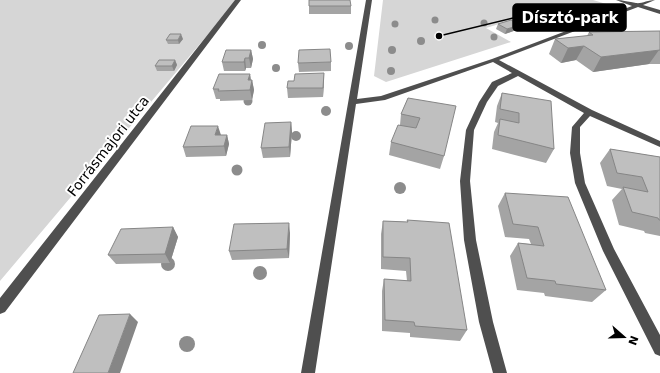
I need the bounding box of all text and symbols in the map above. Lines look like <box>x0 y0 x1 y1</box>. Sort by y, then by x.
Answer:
callout: Dísztó-park <box>513 4 626 31</box>
text: Dísztó-park <box>521 9 620 27</box>
street label: Forrásmajori utca <box>64 93 152 199</box>
north arrow <box>604 317 644 357</box>
text: N <box>625 334 641 347</box>

